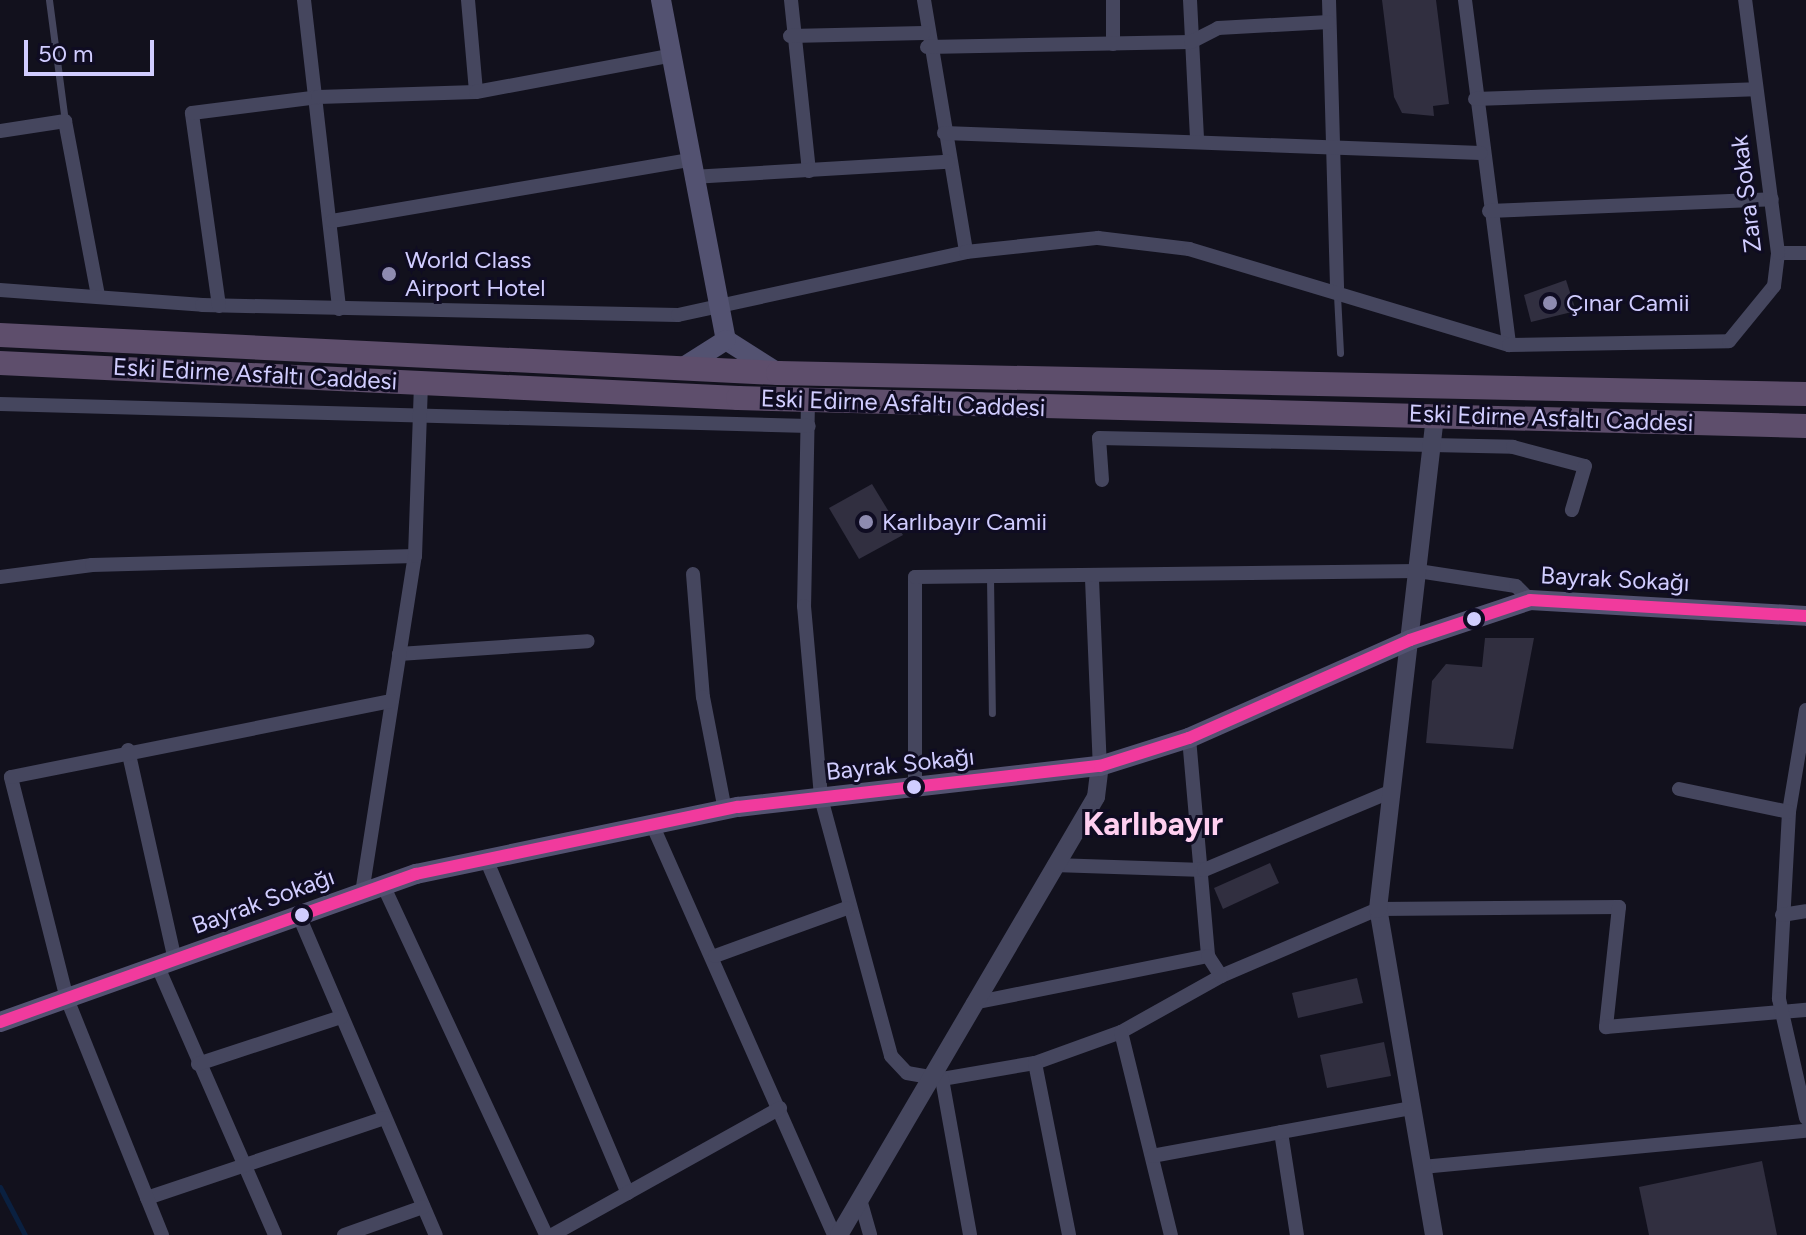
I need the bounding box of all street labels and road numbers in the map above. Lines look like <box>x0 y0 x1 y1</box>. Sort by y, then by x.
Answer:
street label: Zara Sokak <box>1725 134 1767 254</box>
street label: Eski Edirne Asfaltı Caddesi <box>112 352 398 396</box>
street label: Eski Edirne Asfaltı Caddesi <box>760 384 1046 422</box>
street label: Eski Edirne Asfaltı Caddesi <box>1408 399 1694 437</box>
street label: Bayrak Sokağı <box>1540 561 1690 597</box>
street label: Bayrak Sokağı <box>824 742 976 786</box>
street label: Bayrak Sokağı <box>188 862 338 940</box>

